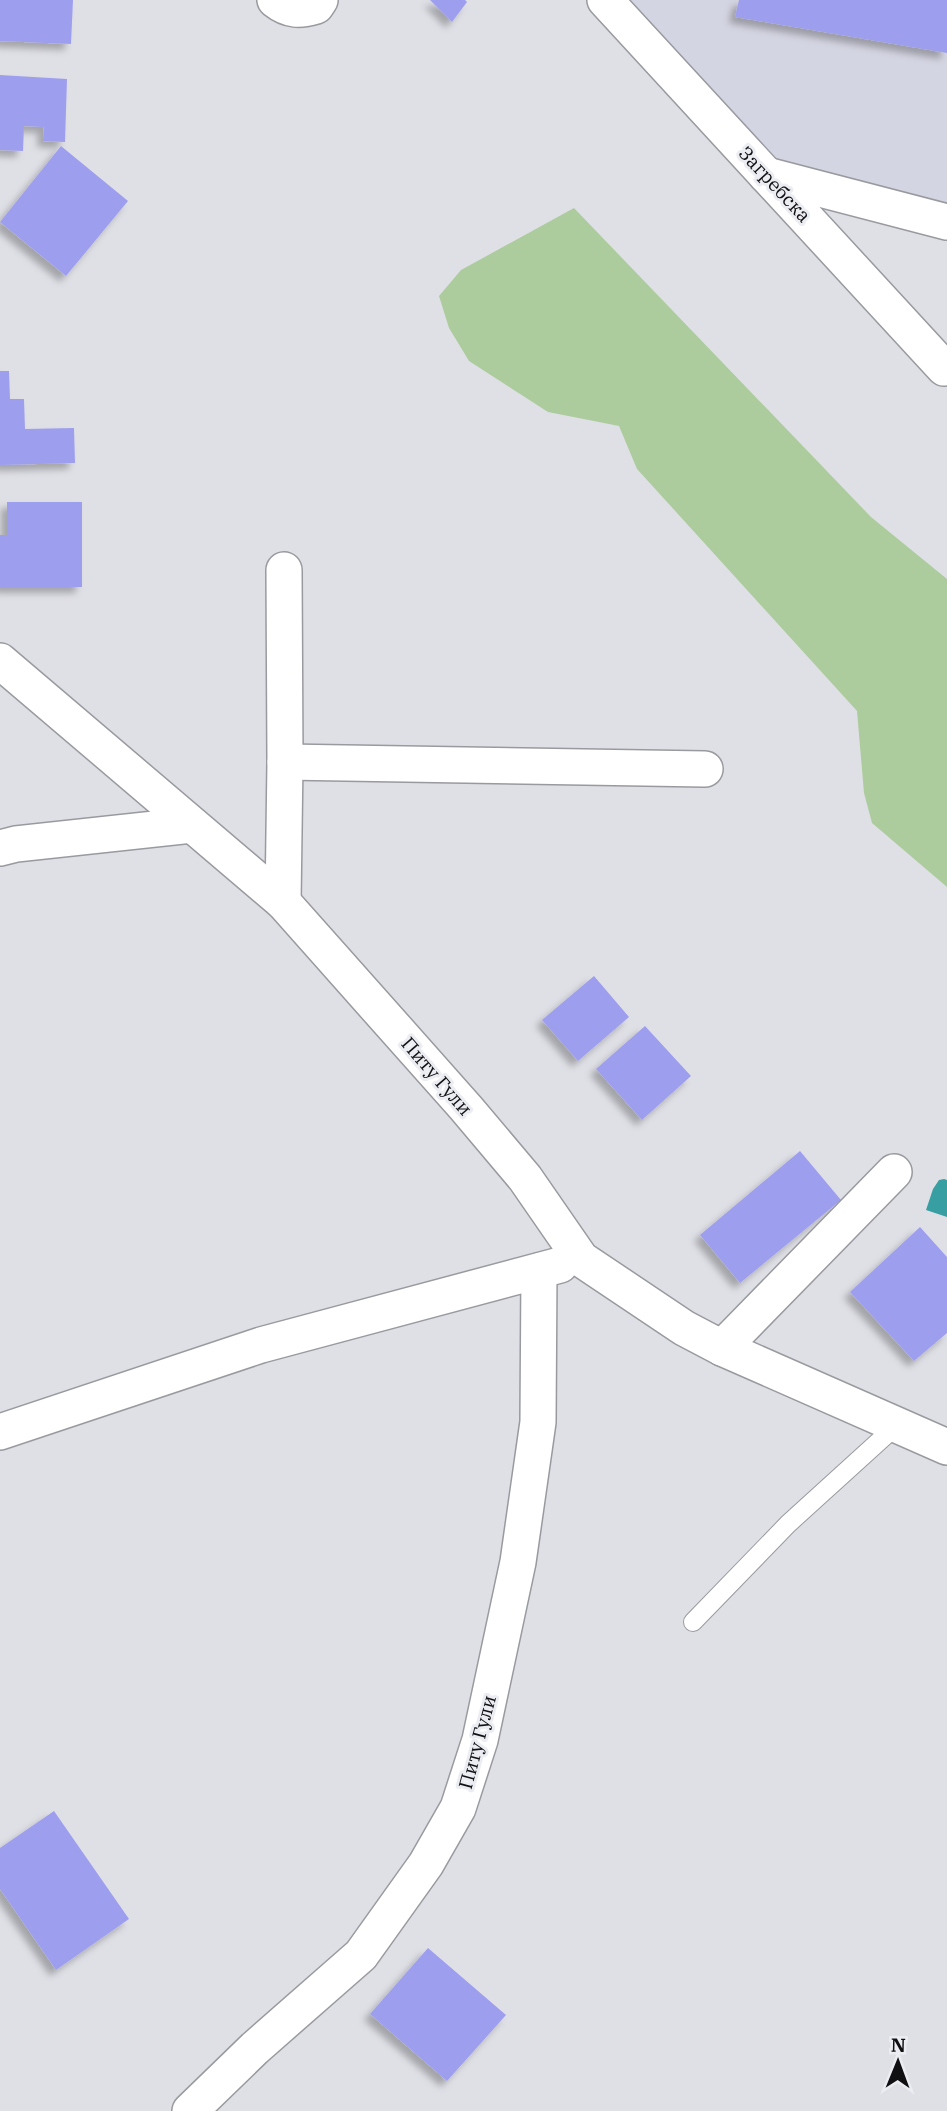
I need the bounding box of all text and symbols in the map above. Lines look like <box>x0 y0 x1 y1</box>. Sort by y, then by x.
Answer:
street label: Загребска <box>734 141 816 227</box>
street label: Питу Гули <box>396 1032 478 1120</box>
street label: Питу Гули <box>453 1693 501 1791</box>
north arrow <box>863 2027 933 2097</box>
text: N <box>891 2033 906 2057</box>

